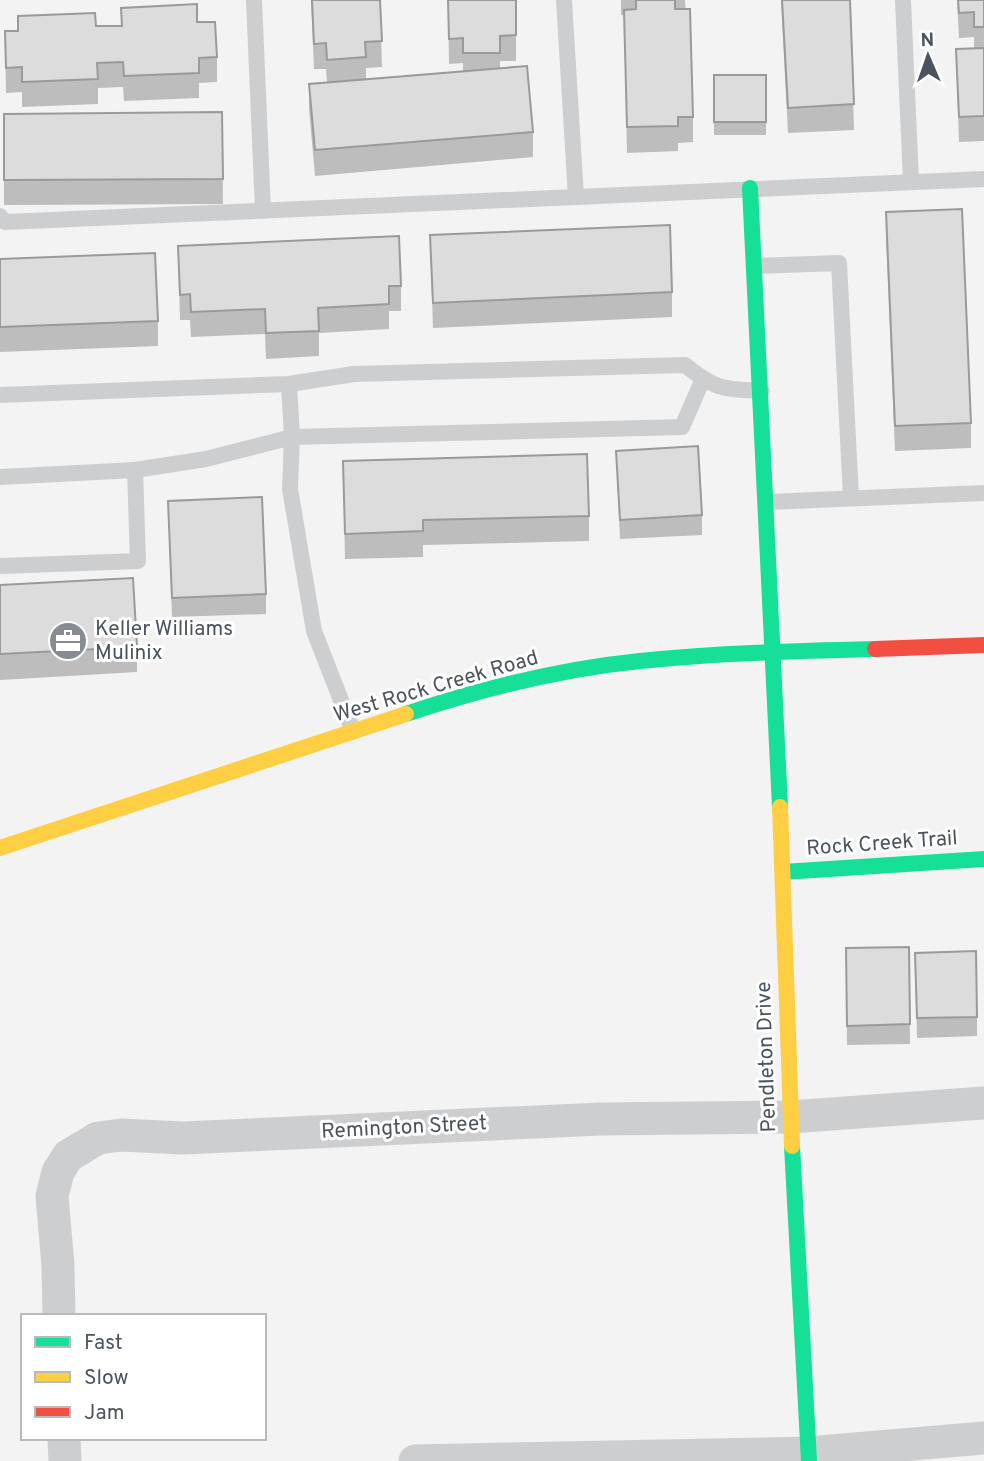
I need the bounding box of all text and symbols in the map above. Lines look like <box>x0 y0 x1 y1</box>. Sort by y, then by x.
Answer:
north arrow <box>893 21 963 91</box>
text: N <box>920 29 935 53</box>
place label: Keller Williams Mulinix <box>95 616 233 667</box>
office icon: Keller Williams Mulinix <box>47 620 89 662</box>
street label: West Rock Creek Road <box>330 645 542 729</box>
street label: Rock Creek Trail <box>805 825 959 863</box>
street label: Pendleton Drive <box>751 981 783 1133</box>
street label: Remington Street <box>320 1110 488 1146</box>
legend <box>21 1314 266 1440</box>
text: Fast <box>84 1330 123 1357</box>
text: Slow <box>84 1365 129 1392</box>
text: Jam <box>84 1400 125 1427</box>

